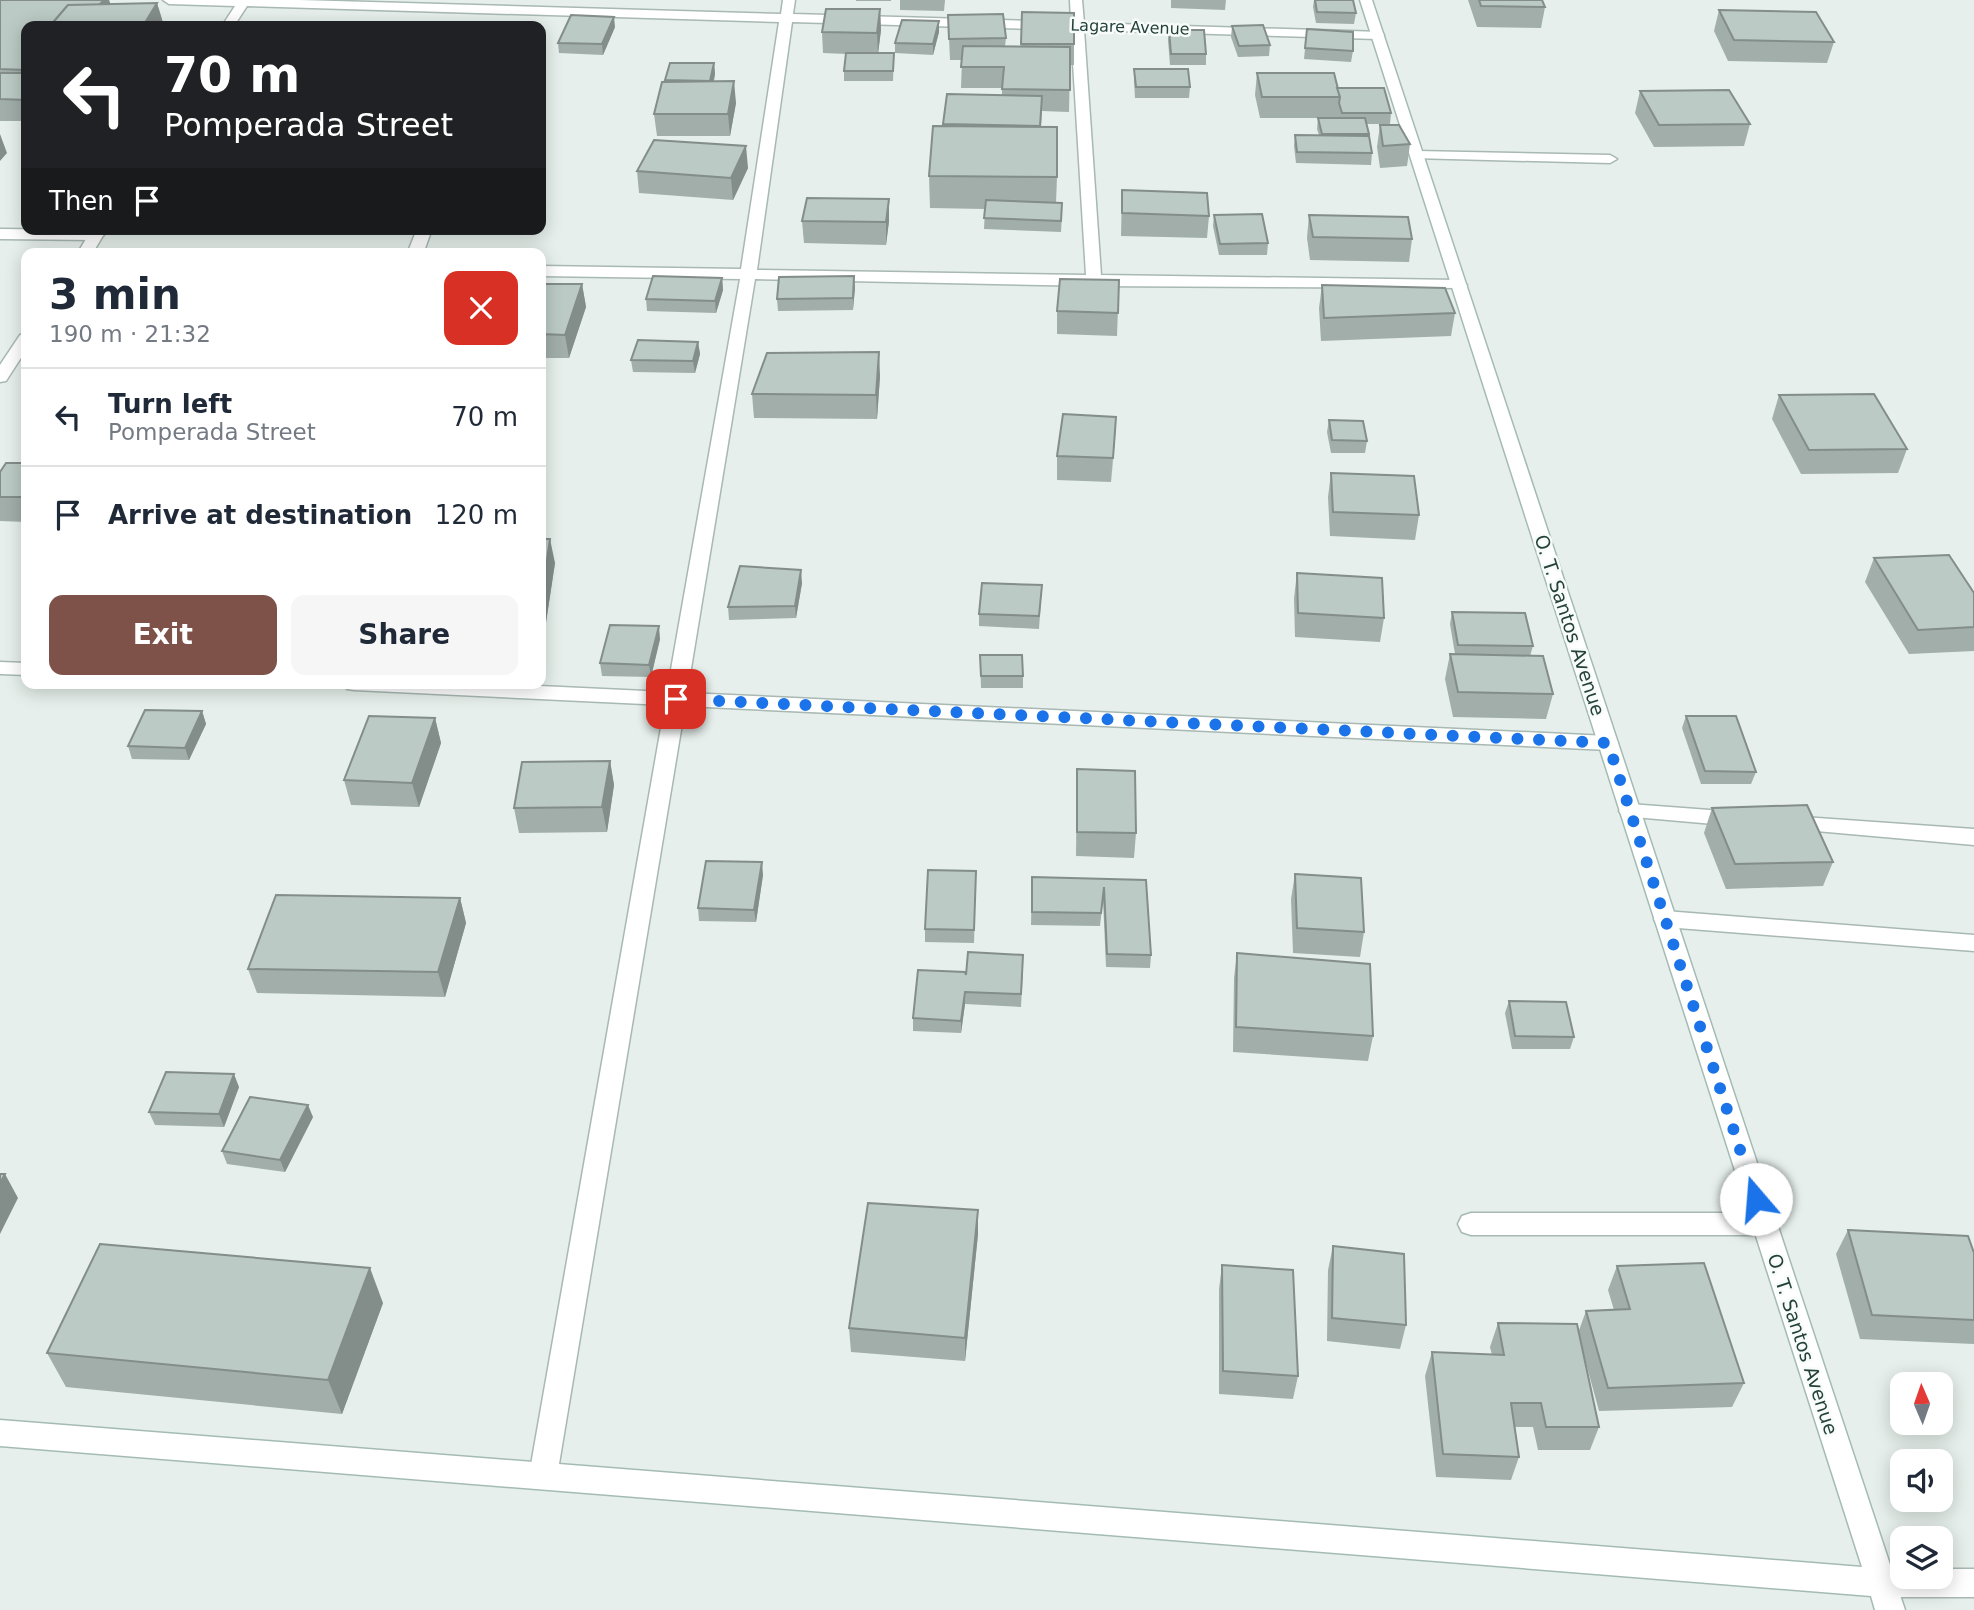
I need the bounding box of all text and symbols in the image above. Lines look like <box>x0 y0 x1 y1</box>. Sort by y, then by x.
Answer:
street label: Lagare Avenue <box>1070 15 1190 39</box>
text: 70 m <box>164 47 300 104</box>
icon: left <box>49 49 140 140</box>
text: Pomperada Street <box>164 106 453 144</box>
icon: arrive <box>128 182 166 220</box>
text: Then <box>49 186 114 216</box>
text: 3 min <box>49 270 181 319</box>
button: close <box>444 271 518 345</box>
text: 190 m · 21:32 <box>49 321 211 347</box>
text: Turn left <box>108 389 232 419</box>
icon: left <box>49 398 87 436</box>
text: 70 m <box>451 402 518 432</box>
text: Pomperada Street <box>108 419 316 445</box>
icon: arrive <box>49 496 87 534</box>
text: Arrive at destination <box>108 500 412 530</box>
text: 120 m <box>435 500 518 530</box>
street label: O. T. Santos Avenue <box>1530 532 1610 718</box>
button: Exit <box>49 595 277 675</box>
button: Share <box>291 595 518 675</box>
pin <box>646 669 706 729</box>
icon: arrive <box>657 680 695 718</box>
position arrow <box>1719 1162 1793 1236</box>
street label: O. T. Santos Avenue <box>1763 1251 1843 1437</box>
north arrow <box>1890 1372 1953 1435</box>
map controls <box>1890 1372 1953 1589</box>
button: sound <box>1890 1449 1953 1512</box>
button: layers <box>1890 1526 1953 1589</box>

